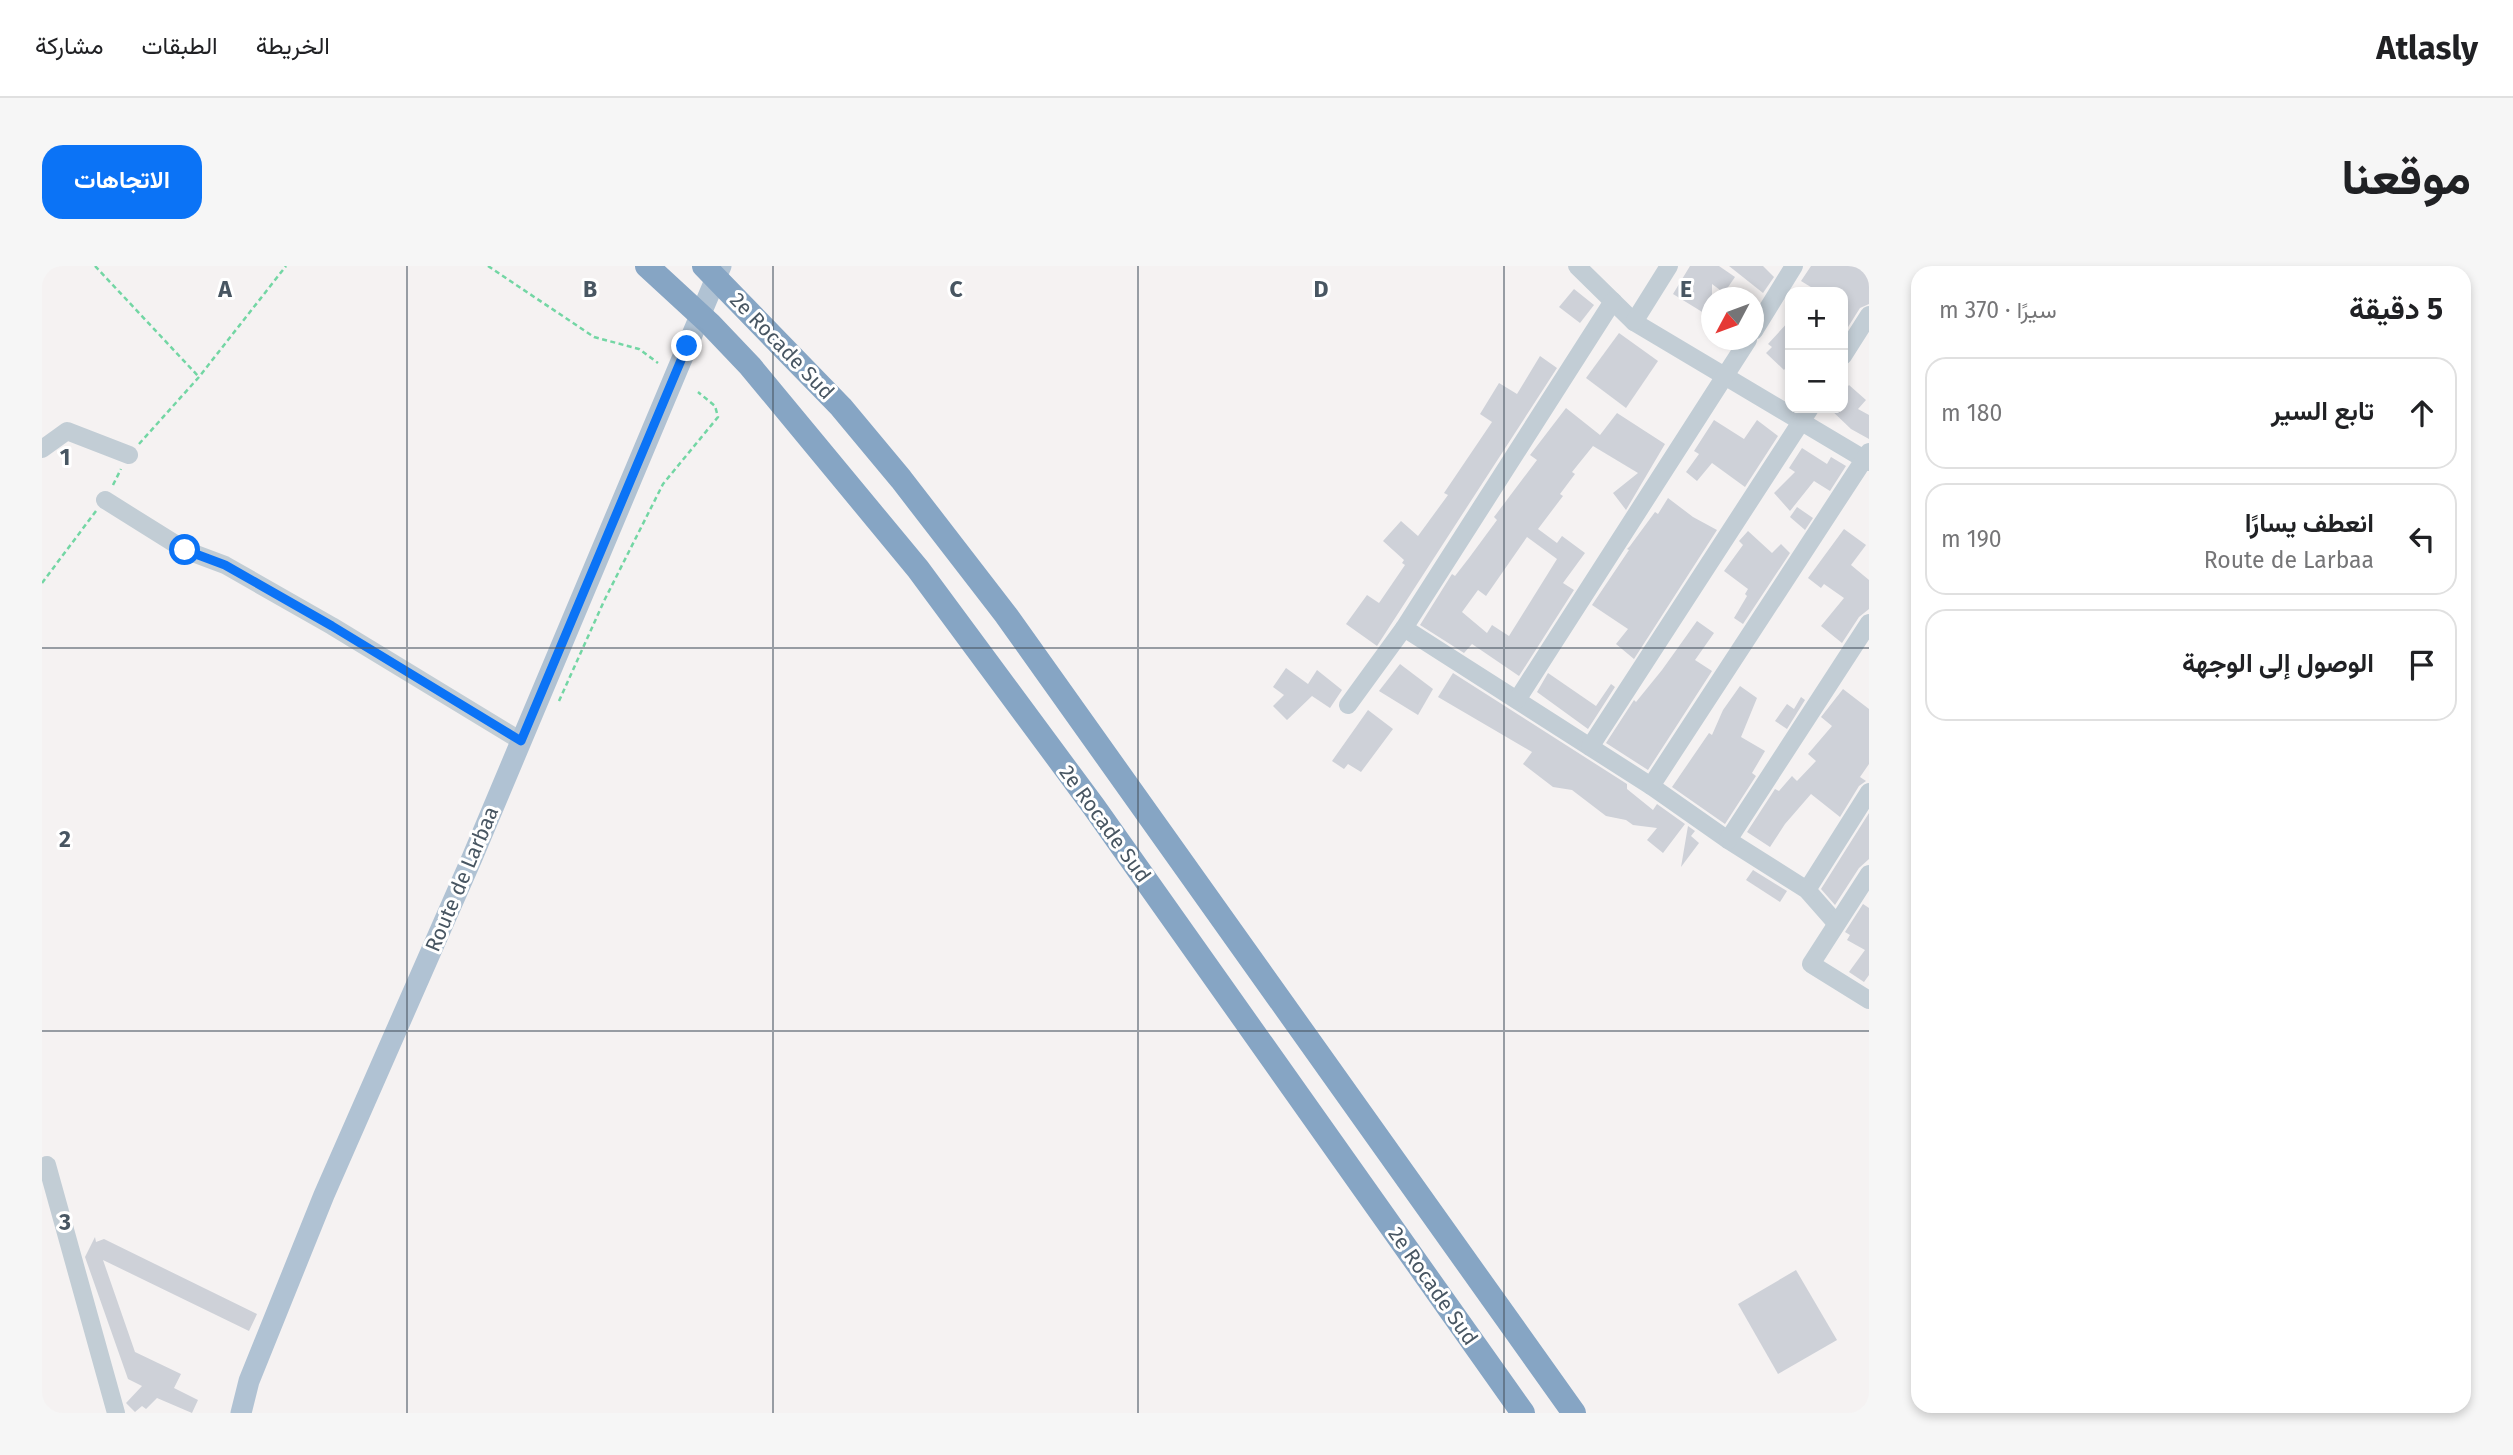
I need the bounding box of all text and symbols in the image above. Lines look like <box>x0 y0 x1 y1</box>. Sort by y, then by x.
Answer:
text: Atlasly <box>2376 28 2478 68</box>
text: مشاركة <box>35 32 103 60</box>
text: الطبقات <box>141 32 218 60</box>
text: الخريطة <box>256 32 330 60</box>
button: الاتجاهات <box>42 145 202 219</box>
text: موقعنا <box>2341 148 2471 207</box>
text: A <box>217 275 232 303</box>
text: B <box>583 275 597 303</box>
text: C <box>949 275 963 303</box>
text: D <box>1314 275 1329 303</box>
text: E <box>1680 275 1692 303</box>
street label: 2e Rocade Sud <box>724 287 840 405</box>
north arrow <box>1701 287 1764 350</box>
map controls <box>1785 287 1848 413</box>
button: + <box>1785 287 1848 350</box>
text: 5 دقيقة <box>2349 291 2443 327</box>
text: سيرًا · 370 m <box>1939 296 2057 324</box>
route end <box>671 330 702 361</box>
button: − <box>1785 350 1848 413</box>
icon: ahead <box>2403 394 2441 432</box>
text: تابع السير <box>2271 396 2374 427</box>
text: 180 m <box>1941 399 2002 427</box>
text: 1 <box>60 443 70 471</box>
text: انعطف يسارًا <box>2245 508 2374 539</box>
icon: left <box>2403 520 2441 558</box>
text: 190 m <box>1941 525 2002 553</box>
route start <box>169 534 200 565</box>
text: Route de Larbaa <box>2204 546 2374 574</box>
icon: arrive <box>2403 646 2441 684</box>
text: الوصول إلى الوجهة <box>2182 648 2374 679</box>
street label: 2e Rocade Sud <box>1054 760 1156 888</box>
street label: Route de Larbaa <box>420 802 504 956</box>
text: 2 <box>59 825 71 853</box>
text: 3 <box>58 1208 71 1236</box>
street label: 2e Rocade Sud <box>1383 1222 1483 1350</box>

